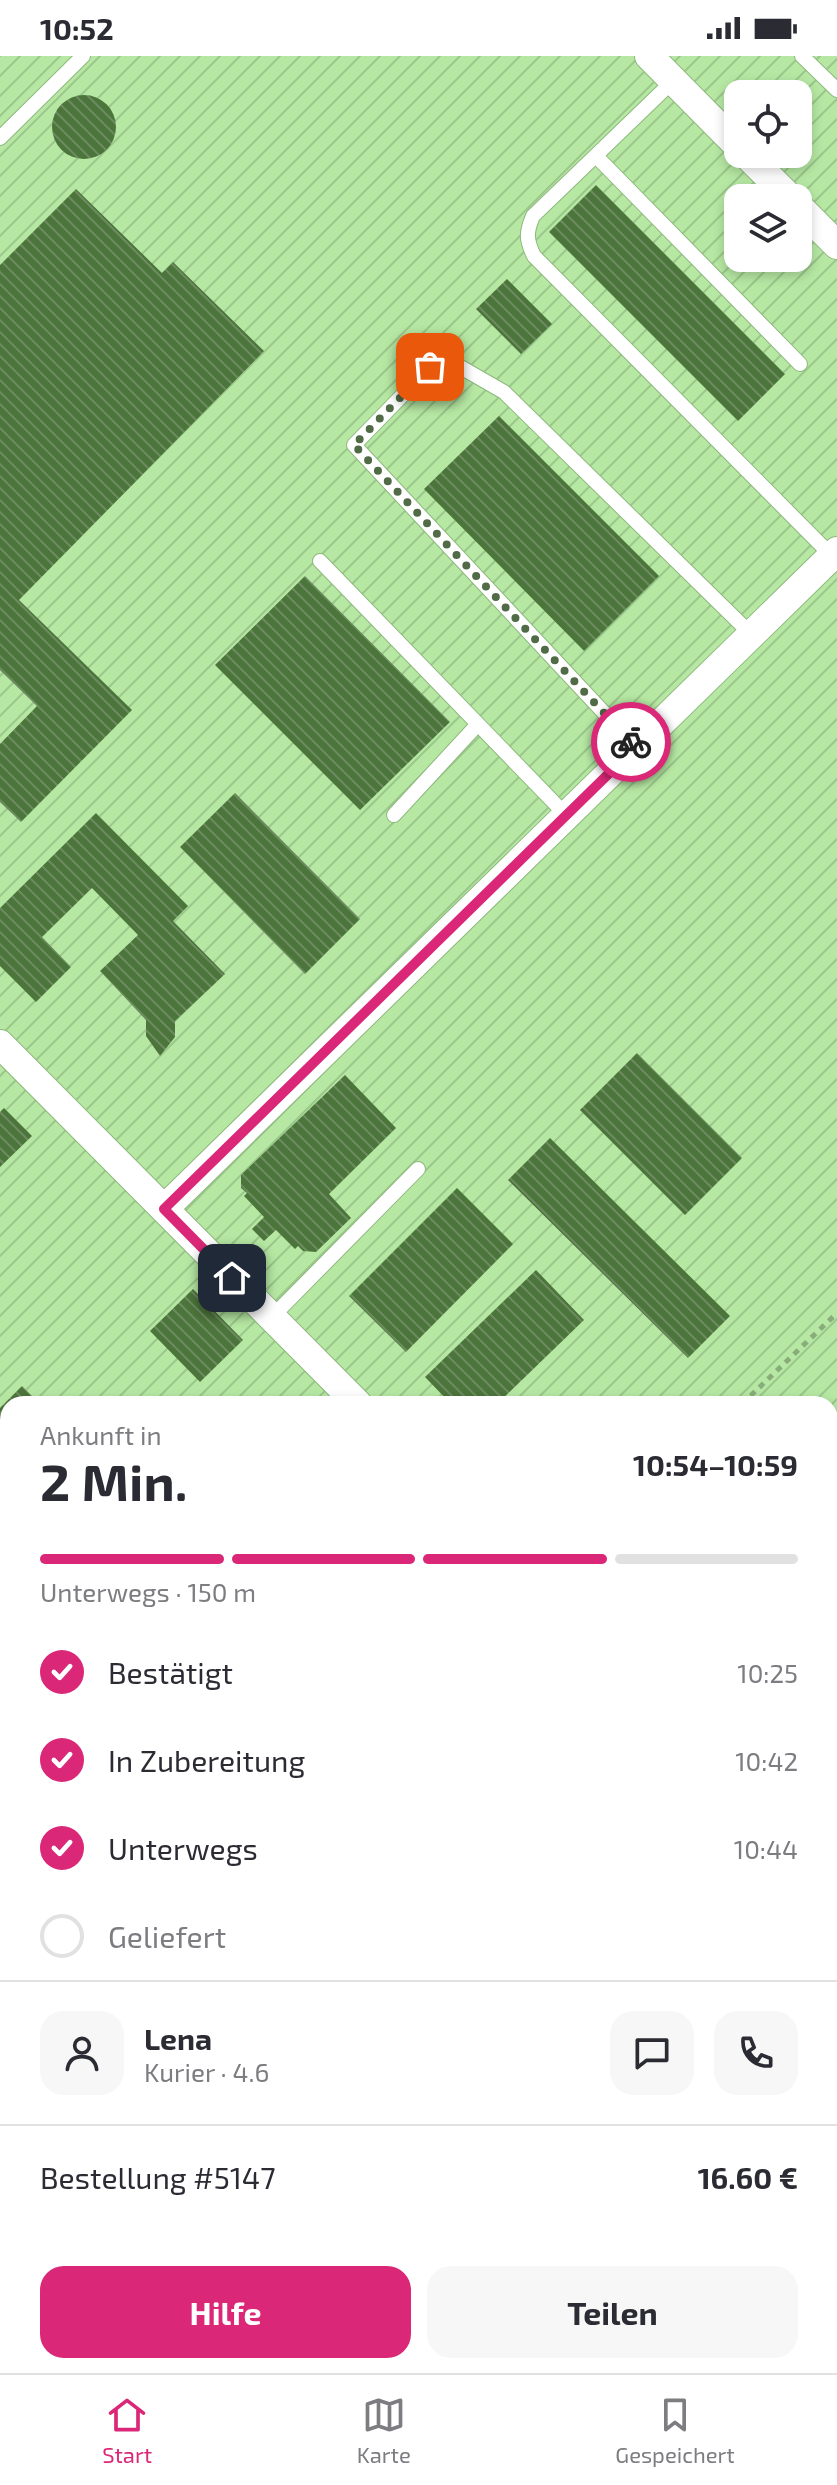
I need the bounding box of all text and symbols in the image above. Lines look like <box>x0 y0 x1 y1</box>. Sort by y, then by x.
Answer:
text: 10:52 <box>40 10 114 46</box>
map controls <box>724 80 812 272</box>
button: locate <box>724 80 812 168</box>
button: layers <box>724 184 812 272</box>
pin <box>396 333 464 401</box>
icon: bag <box>408 345 452 389</box>
courier <box>591 702 671 782</box>
icon: bike <box>609 720 653 764</box>
pin <box>198 1244 266 1312</box>
icon: home <box>210 1256 254 1300</box>
text: Ankunft in <box>40 1419 162 1450</box>
text: 10:54–10:59 <box>633 1446 798 1482</box>
text: 2 Min. <box>40 1449 187 1511</box>
text: Unterwegs · 150 m <box>40 1576 256 1607</box>
icon: check <box>40 1650 84 1694</box>
text: Bestätigt <box>108 1654 233 1690</box>
text: 10:25 <box>737 1657 798 1688</box>
icon: check <box>40 1738 84 1782</box>
text: In Zubereitung <box>108 1742 305 1778</box>
text: 10:42 <box>735 1745 798 1776</box>
icon: check <box>40 1826 84 1870</box>
text: Unterwegs <box>108 1830 258 1866</box>
text: 10:44 <box>734 1833 798 1864</box>
text: Geliefert <box>108 1918 226 1954</box>
button: person <box>40 2011 124 2095</box>
button: chat <box>610 2011 694 2095</box>
button: phone <box>714 2011 798 2095</box>
text: Lena <box>144 2020 212 2056</box>
text: Kurier · 4.6 <box>144 2056 269 2087</box>
text: Bestellung #5147 <box>40 2159 276 2195</box>
text: 16.60 € <box>698 2159 798 2195</box>
button: Hilfe <box>40 2266 411 2358</box>
button: Teilen <box>427 2266 798 2358</box>
tab: Start <box>102 2393 152 2467</box>
tab: Karte <box>357 2393 411 2467</box>
tab: Gespeichert <box>615 2393 735 2467</box>

